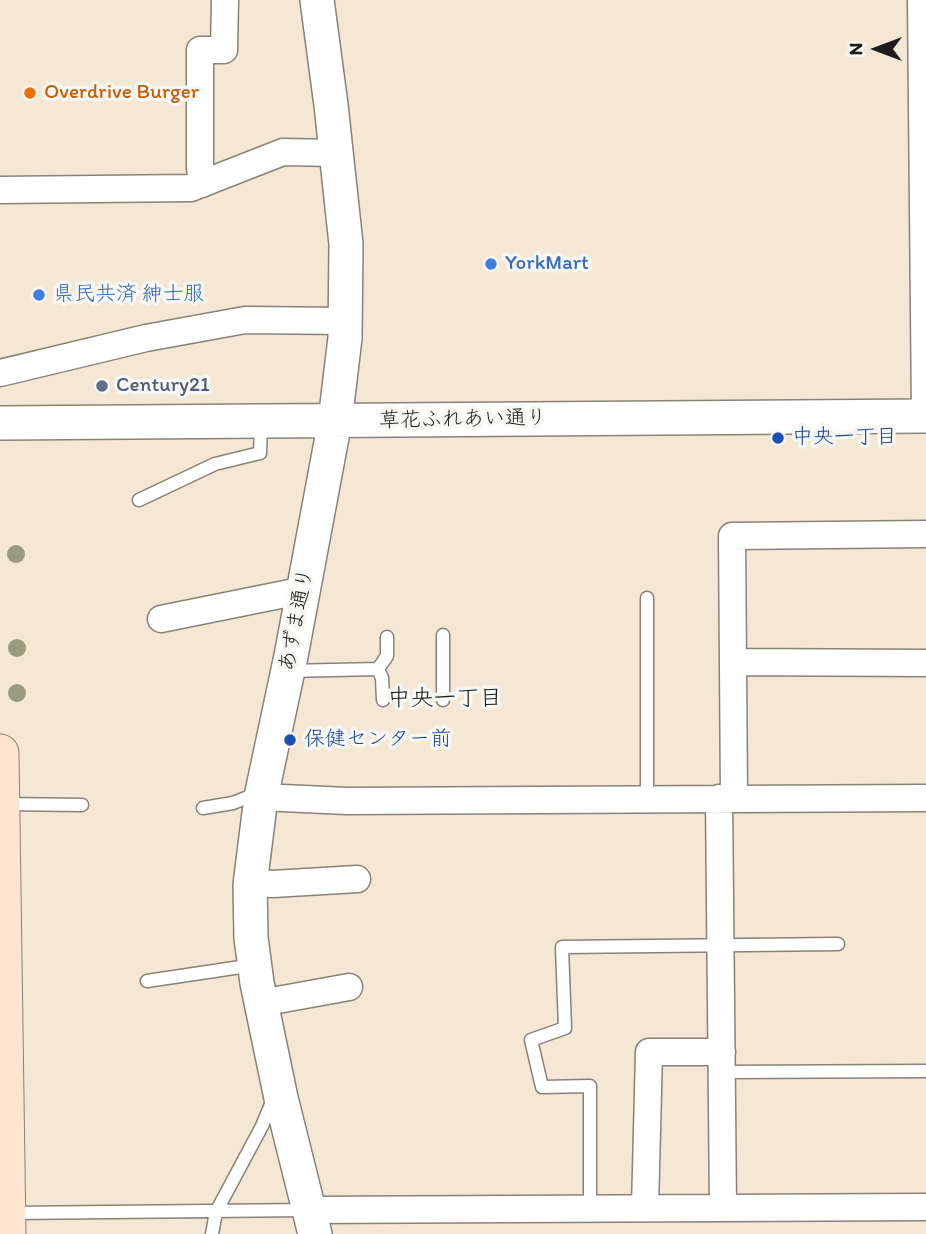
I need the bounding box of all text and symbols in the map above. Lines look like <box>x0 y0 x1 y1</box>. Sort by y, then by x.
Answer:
north arrow <box>842 14 912 84</box>
text: N <box>844 43 867 55</box>
place label: Overdrive Burger <box>44 80 199 106</box>
marker: Overdrive Burger <box>22 85 38 101</box>
place label: YorkMart <box>505 251 589 277</box>
marker: YorkMart <box>483 256 499 272</box>
place label: 県民共済 紳士服 <box>53 282 205 308</box>
marker: 県民共済 紳士服 <box>31 287 47 303</box>
place label: Century21 <box>116 373 210 399</box>
marker: Century21 <box>94 378 110 394</box>
street label: 草花ふれあい通り <box>379 406 547 434</box>
place label: 中央一丁目 <box>792 425 897 451</box>
marker: 中央一丁目 <box>770 430 786 446</box>
street label: あずま通り <box>275 566 319 674</box>
district label: 中央一丁目 <box>388 685 502 713</box>
place label: 保健センター前 <box>304 727 451 753</box>
marker: 保健センター前 <box>282 732 298 748</box>

